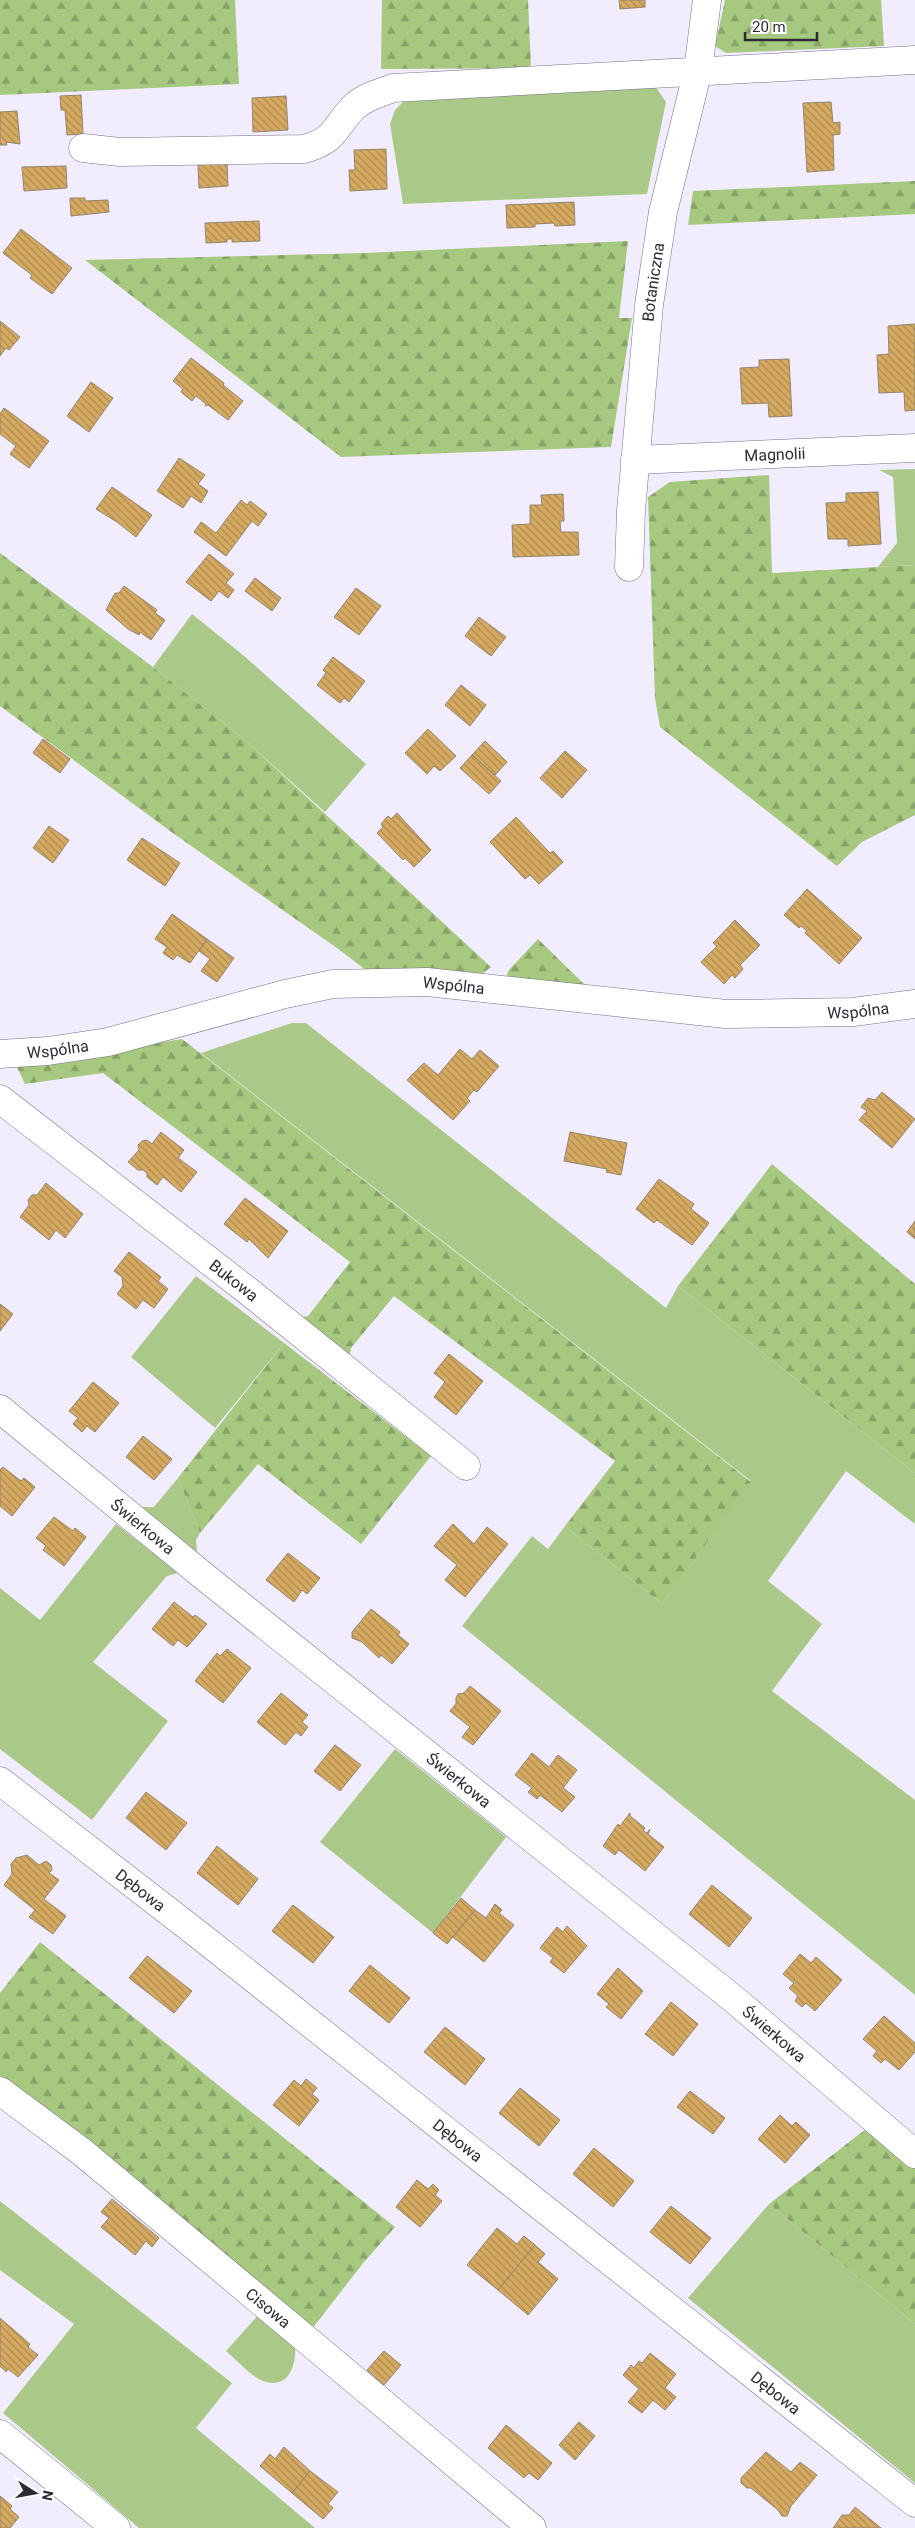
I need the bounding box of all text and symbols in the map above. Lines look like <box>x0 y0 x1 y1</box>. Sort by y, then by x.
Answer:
scale bar <box>745 10 818 42</box>
text: 20 m <box>752 18 786 36</box>
street label: Botaniczna <box>639 241 668 322</box>
street label: Magnolii <box>744 444 806 465</box>
street label: Wspólna <box>422 973 485 998</box>
street label: Wspólna <box>827 998 890 1022</box>
street label: Wspólna <box>26 1036 90 1062</box>
street label: Bukowa <box>205 1256 262 1306</box>
street label: Świerkowa <box>107 1494 179 1559</box>
street label: Świerkowa <box>422 1748 495 1812</box>
street label: Dębowa <box>112 1865 169 1916</box>
street label: Świerkowa <box>738 2001 810 2066</box>
street label: Dębowa <box>429 2115 486 2166</box>
street label: Cisowa <box>242 2284 294 2332</box>
street label: Dębowa <box>747 2368 804 2418</box>
north arrow <box>10 2468 60 2518</box>
text: N <box>39 2489 57 2502</box>

